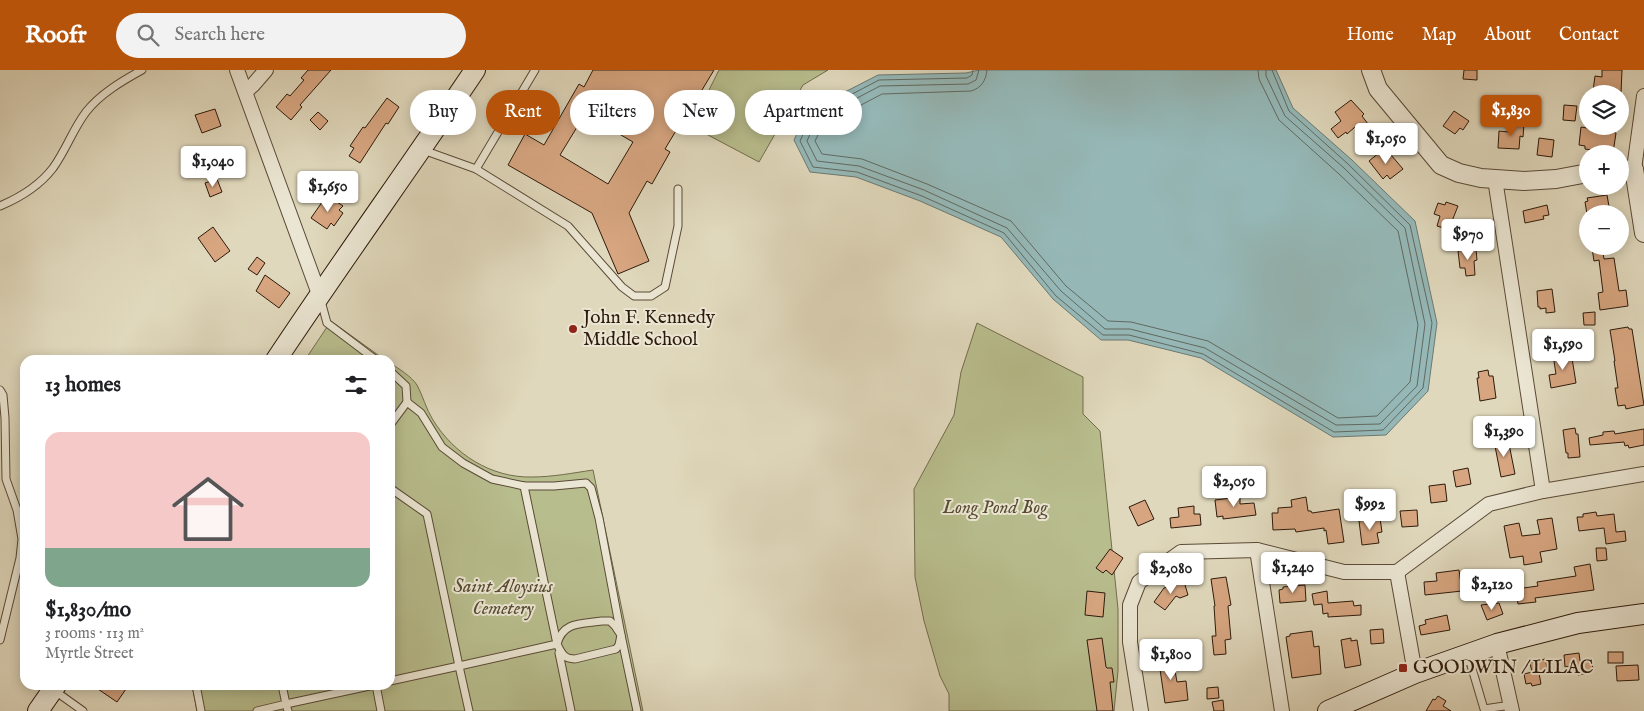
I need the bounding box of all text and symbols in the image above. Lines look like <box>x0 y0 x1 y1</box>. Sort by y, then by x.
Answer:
search box <box>116 13 466 58</box>
text: Roofr <box>25 20 86 51</box>
icon: search <box>134 21 162 49</box>
text: Search here <box>174 23 265 47</box>
text: Home <box>1347 24 1394 47</box>
text: Map <box>1422 24 1456 47</box>
text: About <box>1484 24 1531 47</box>
text: Contact <box>1559 24 1619 47</box>
map controls <box>1579 85 1629 255</box>
button: layers <box>1579 85 1629 135</box>
chip: Buy <box>410 90 476 135</box>
chip: Rent <box>486 90 560 135</box>
chip: Filters <box>570 90 654 135</box>
chip: New <box>664 90 735 135</box>
chip: Apartment <box>745 90 862 135</box>
pin: $1,830 <box>1470 94 1552 137</box>
text: $1,830 <box>1491 101 1531 121</box>
pin: $1,050 <box>1345 122 1427 165</box>
text: $1,050 <box>1366 129 1406 149</box>
button: + <box>1579 145 1629 195</box>
pin: $1,040 <box>172 146 254 188</box>
text: $1,040 <box>192 152 234 172</box>
pin: $1,650 <box>287 170 369 213</box>
text: $1,650 <box>308 177 348 197</box>
button: − <box>1579 205 1629 255</box>
pin: $970 <box>1438 218 1498 261</box>
text: $970 <box>1452 225 1484 245</box>
place label: John F. Kennedy Middle School <box>581 306 716 352</box>
marker: John F. Kennedy Middle School <box>567 323 579 335</box>
pin: $1,590 <box>1522 328 1604 371</box>
text: $1,590 <box>1543 335 1583 355</box>
icon: filters <box>342 371 370 399</box>
text: 13 homes <box>45 372 121 399</box>
pin: $1,390 <box>1463 416 1545 458</box>
text: $1,390 <box>1484 422 1524 442</box>
icon: home <box>163 464 253 554</box>
pin: $2,050 <box>1193 466 1275 508</box>
text: $2,050 <box>1213 472 1255 492</box>
pin: $992 <box>1340 488 1400 531</box>
text: $992 <box>1355 495 1385 515</box>
park label: Long Pond Bog <box>942 496 1048 520</box>
pin: $2,080 <box>1130 552 1212 595</box>
pin: $1,240 <box>1252 552 1334 594</box>
text: $1,240 <box>1272 558 1314 578</box>
text: $2,080 <box>1150 559 1192 579</box>
pin: $2,120 <box>1451 568 1533 611</box>
park label: Saint Aloysius Cemetery <box>453 575 553 621</box>
text: $2,120 <box>1471 575 1513 595</box>
text: $1,830/mo <box>45 597 131 624</box>
text: 3 rooms · 113 m² <box>45 624 144 644</box>
pin: $1,800 <box>1130 638 1212 681</box>
text: Myrtle Street <box>45 644 134 664</box>
text: $1,800 <box>1150 645 1192 665</box>
place label: GOODWIN / LILAC <box>1413 656 1593 680</box>
marker: GOODWIN / LILAC <box>1397 662 1409 674</box>

